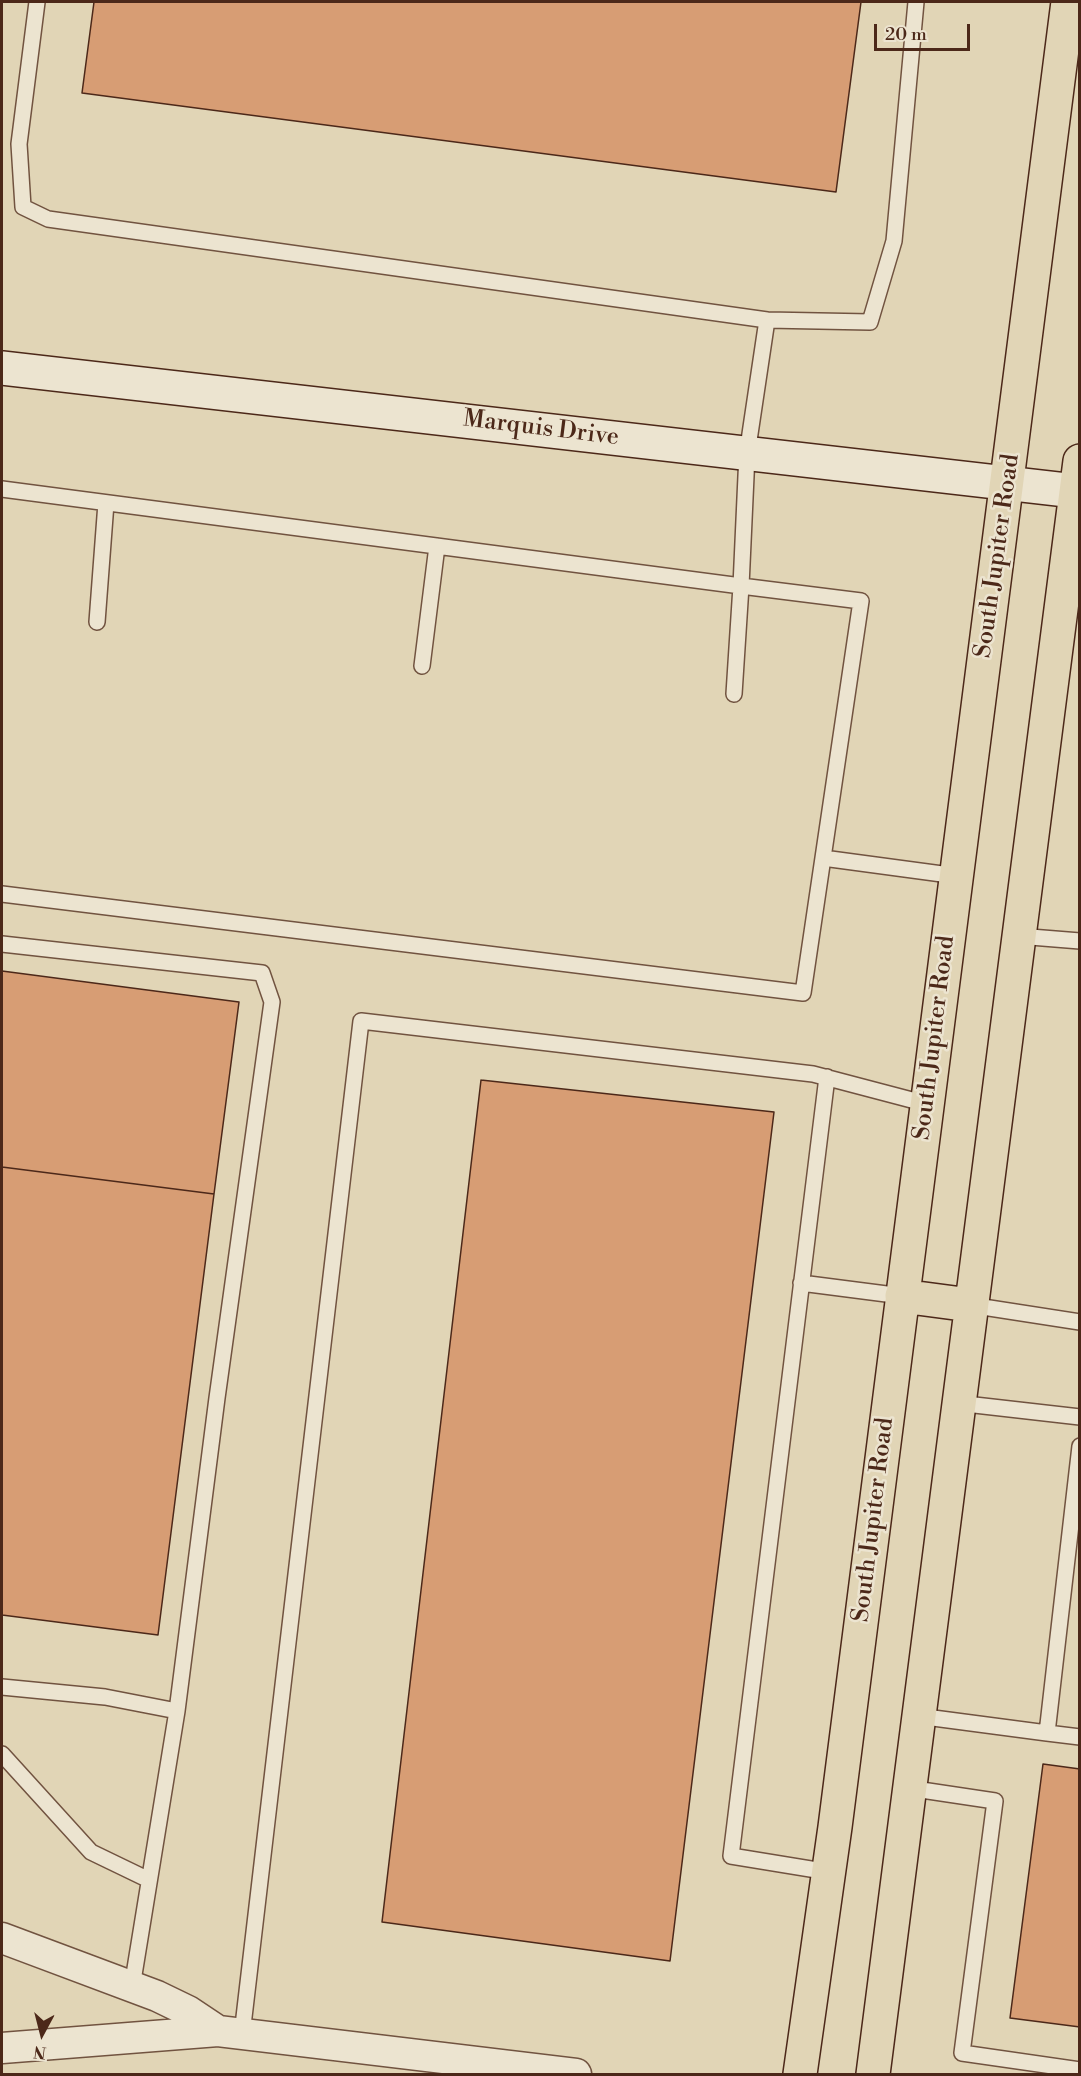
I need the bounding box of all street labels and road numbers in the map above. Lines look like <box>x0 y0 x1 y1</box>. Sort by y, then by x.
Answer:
street label: Marquis Drive <box>462 405 620 453</box>
street label: South Jupiter Road <box>969 452 1027 660</box>
street label: South Jupiter Road <box>908 934 962 1142</box>
street label: South Jupiter Road <box>847 1416 901 1624</box>

